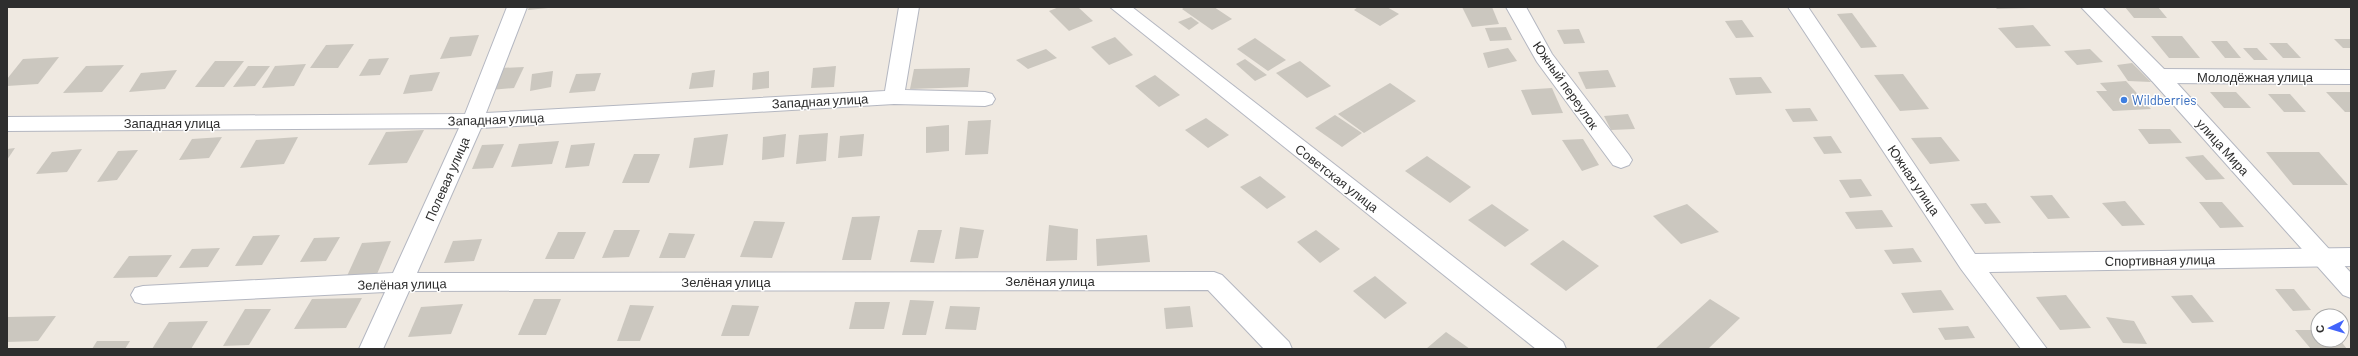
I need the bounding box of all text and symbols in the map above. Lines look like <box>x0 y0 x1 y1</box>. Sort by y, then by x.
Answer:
street label: Южный переулок <box>1530 38 1602 132</box>
street label: Молодёжная улица <box>2197 69 2314 85</box>
street label: Западная улица <box>771 90 869 112</box>
place label: Wildberries <box>2132 92 2197 108</box>
marker: Wildberries <box>2119 95 2129 105</box>
street label: Западная улица <box>447 109 545 129</box>
street label: Западная улица <box>124 115 221 131</box>
street label: улица Мира <box>2193 115 2253 179</box>
street label: Полевая улица <box>421 134 473 224</box>
street label: Советская улица <box>1292 141 1382 216</box>
street label: Южная улица <box>1885 142 1944 219</box>
street label: Спортивная улица <box>2105 251 2216 269</box>
street label: Зелёная улица <box>1005 273 1095 289</box>
street label: Зелёная улица <box>681 274 771 290</box>
street label: Зелёная улица <box>357 275 448 293</box>
north arrow <box>2310 308 2350 348</box>
text: С <box>2313 324 2326 333</box>

